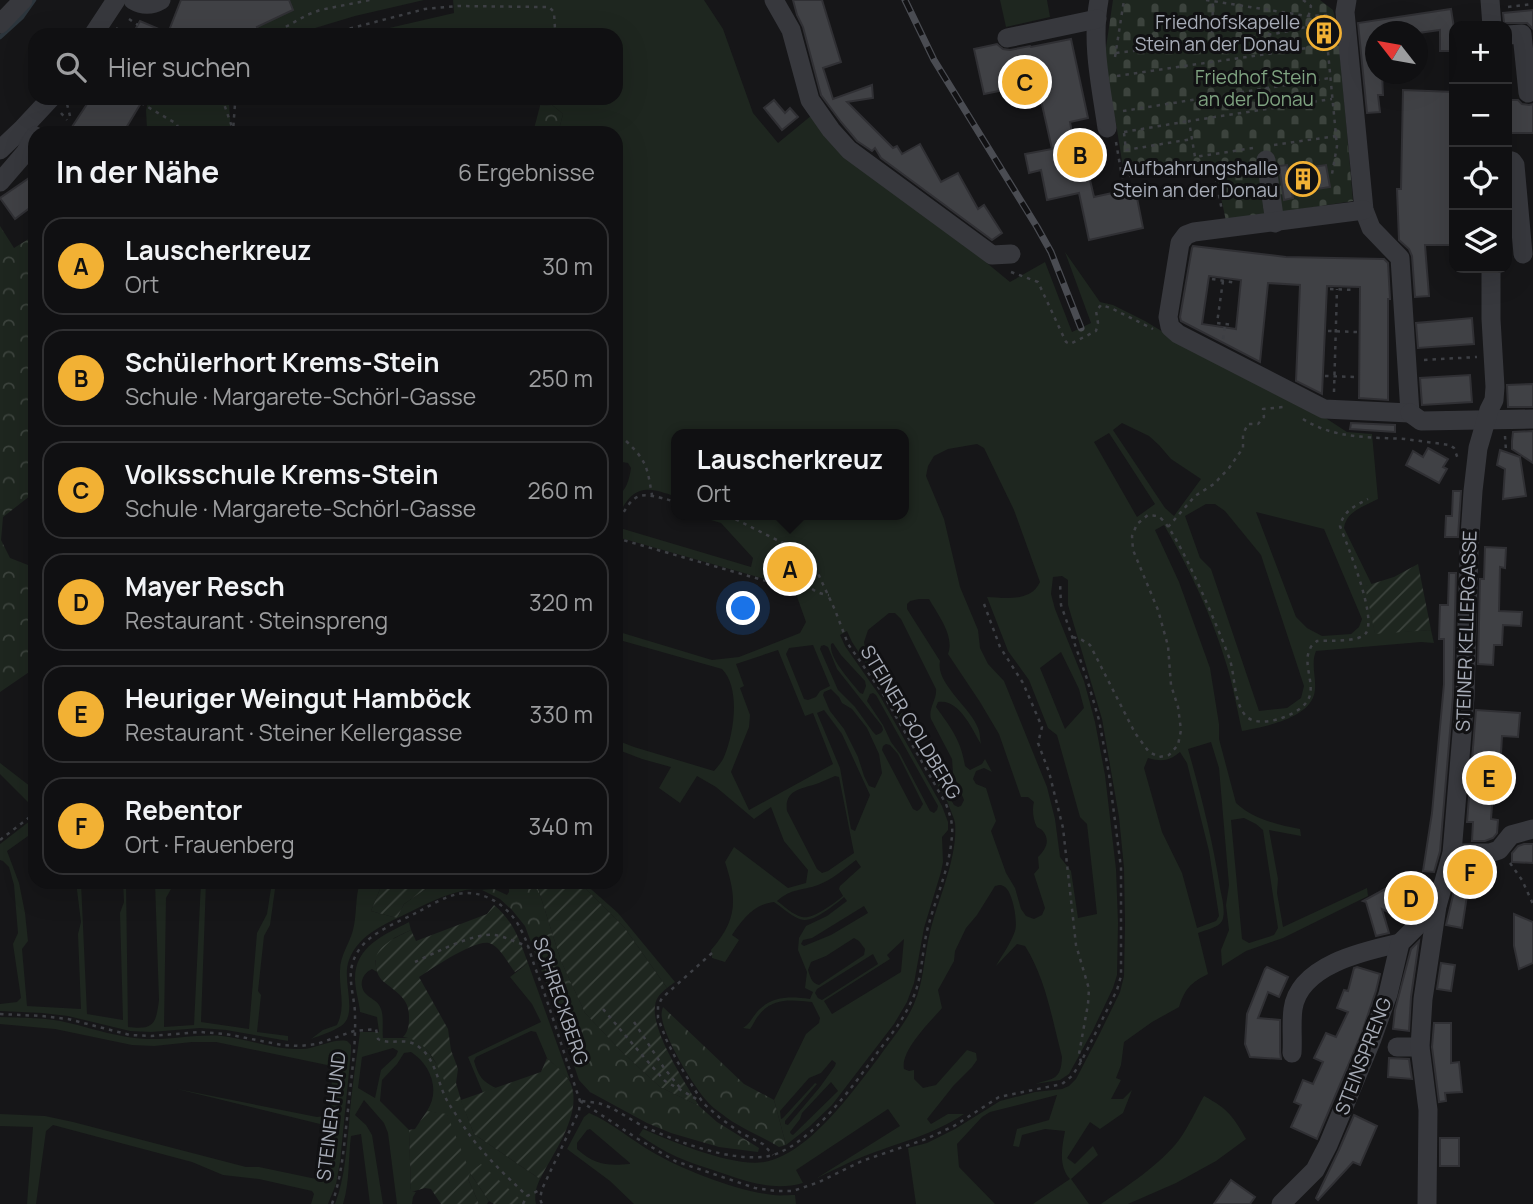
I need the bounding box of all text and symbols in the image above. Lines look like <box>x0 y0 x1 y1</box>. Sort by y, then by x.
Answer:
place label: Friedhofskapelle Stein an der Donau <box>1135 9 1300 57</box>
building icon: Friedhofskapelle Stein an der Donau <box>1305 14 1343 52</box>
north arrow <box>1365 21 1428 84</box>
map controls <box>1449 21 1512 273</box>
button: + <box>1449 21 1512 84</box>
search box <box>28 28 623 105</box>
icon: search <box>52 48 90 86</box>
text: Hier suchen <box>108 49 251 85</box>
pin: C <box>1002 56 1048 108</box>
park label: Friedhof Stein an der Donau <box>1195 64 1317 112</box>
button: − <box>1449 84 1512 147</box>
pin: B <box>1057 129 1103 181</box>
button: locate <box>1449 147 1512 210</box>
text: In der Nähe <box>56 151 219 192</box>
place label: Aufbahrungshalle Stein an der Donau <box>1113 155 1278 203</box>
text: 6 Ergebnisse <box>458 156 595 188</box>
building icon: Aufbahrungshalle Stein an der Donau <box>1284 160 1322 198</box>
button: layers <box>1449 210 1512 273</box>
text: Lauscherkreuz <box>125 232 311 268</box>
text: A <box>73 250 89 282</box>
text: 30 m <box>542 250 593 282</box>
text: Ort <box>125 268 159 300</box>
text: Schülerhort Krems-Stein <box>125 344 439 380</box>
text: B <box>74 362 88 394</box>
text: 250 m <box>528 362 593 394</box>
text: Schule · Margarete-Schörl-Gasse <box>125 380 476 412</box>
popup <box>671 429 909 520</box>
text: Lauscherkreuz <box>697 441 883 477</box>
text: Volksschule Krems-Stein <box>125 456 438 492</box>
text: C <box>73 474 90 506</box>
text: 260 m <box>527 474 593 506</box>
text: Ort <box>697 477 731 509</box>
text: Schule · Margarete-Schörl-Gasse <box>125 492 476 524</box>
street label: STEINER KELLERGASSE <box>1449 530 1483 732</box>
pin: A <box>767 543 813 595</box>
text: Mayer Resch <box>125 568 285 604</box>
text: D <box>73 586 89 618</box>
text: 320 m <box>529 586 593 618</box>
your location <box>726 591 760 625</box>
text: Restaurant · Steinspreng <box>125 604 388 636</box>
street label: STEINER GOLDBERG <box>855 640 967 804</box>
text: Heuriger Weingut Hamböck <box>125 680 470 716</box>
text: E <box>74 698 88 730</box>
text: 330 m <box>529 698 593 730</box>
text: Restaurant · Steiner Kellergasse <box>125 716 462 748</box>
pin: E <box>1466 752 1512 804</box>
text: Rebentor <box>125 792 242 828</box>
text: F <box>75 810 87 842</box>
text: 340 m <box>529 810 593 842</box>
text: Ort · Frauenberg <box>125 828 295 860</box>
pin: F <box>1447 846 1493 898</box>
pin: D <box>1388 872 1434 924</box>
street label: SCHRECKBERG <box>527 934 595 1068</box>
street label: STEINSPRENG <box>1329 994 1397 1118</box>
street label: STEINER HUND <box>310 1050 352 1182</box>

